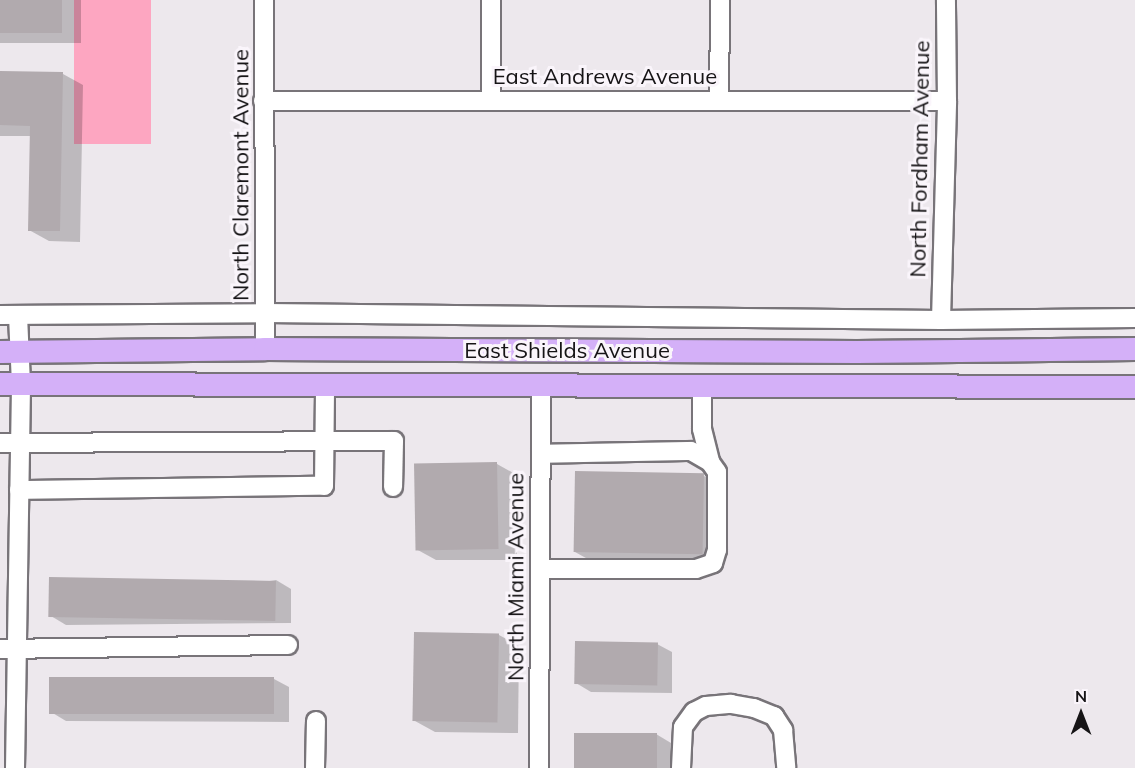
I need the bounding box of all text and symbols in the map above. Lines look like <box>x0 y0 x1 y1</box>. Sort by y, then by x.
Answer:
street label: North Fordham Avenue <box>905 40 935 278</box>
street label: North Claremont Avenue <box>228 49 254 301</box>
street label: East Andrews Avenue <box>493 64 717 90</box>
street label: East Shields Avenue <box>464 338 670 364</box>
street label: North Miami Avenue <box>503 473 529 681</box>
north arrow <box>1051 684 1111 744</box>
text: N <box>1075 686 1087 706</box>

